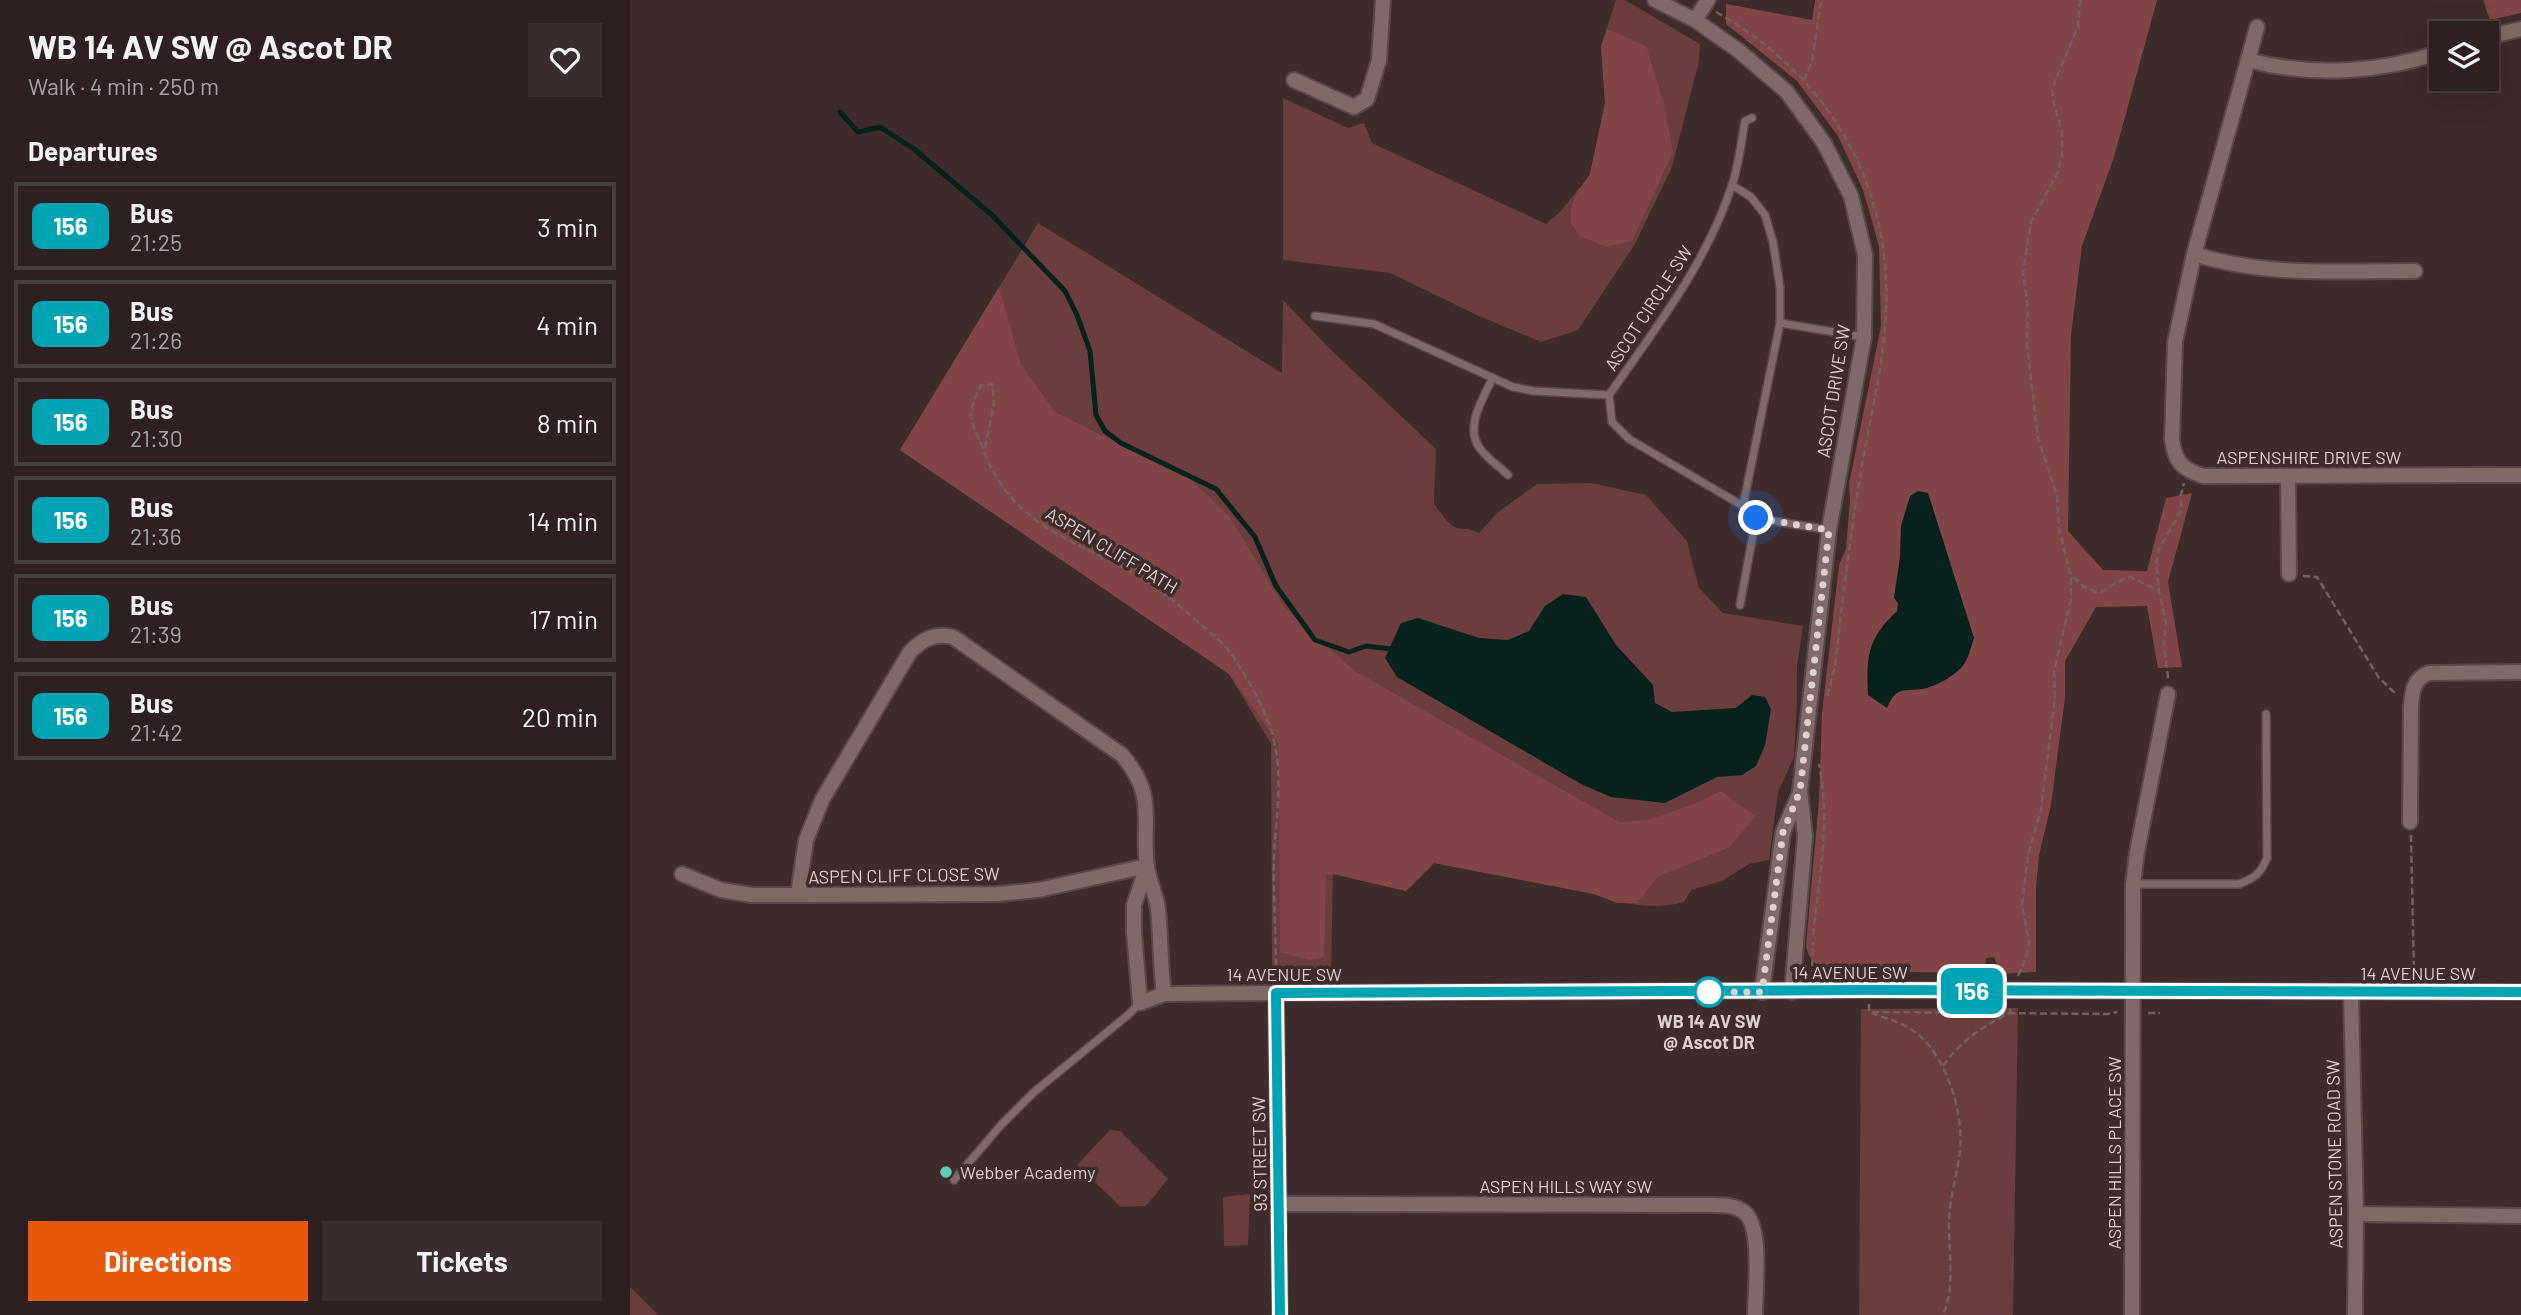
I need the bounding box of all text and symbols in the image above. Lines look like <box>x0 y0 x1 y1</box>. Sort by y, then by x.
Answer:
map controls <box>2429 21 2499 91</box>
button: layers <box>2429 21 2499 91</box>
button: heart <box>528 23 602 97</box>
text: WB 14 AV SW @ Ascot DR <box>28 26 393 66</box>
text: Walk · 4 min · 250 m <box>28 72 219 100</box>
text: Departures <box>28 135 158 166</box>
text: Bus <box>130 197 173 228</box>
text: 156 <box>53 211 88 240</box>
text: 3 min <box>537 211 598 242</box>
text: 21:25 <box>130 228 182 256</box>
street label: ASCOT CIRCLE SW <box>1599 241 1697 375</box>
text: Bus <box>130 295 173 326</box>
text: 156 <box>53 309 88 338</box>
text: 4 min <box>536 309 598 340</box>
street label: ASCOT DRIVE SW <box>1812 323 1854 459</box>
text: 21:26 <box>130 326 182 354</box>
text: Bus <box>130 393 173 424</box>
text: 156 <box>53 407 88 436</box>
text: 8 min <box>537 407 598 438</box>
text: 21:30 <box>130 424 183 452</box>
street label: ASPENSHIRE DRIVE SW <box>2217 446 2402 468</box>
text: Bus <box>130 491 173 522</box>
your location <box>1738 500 1773 535</box>
street label: ASPEN CLIFF PATH <box>1042 502 1182 598</box>
text: 156 <box>53 505 88 534</box>
text: 14 min <box>527 505 598 536</box>
text: 21:36 <box>130 522 182 550</box>
text: Bus <box>130 589 173 620</box>
text: 156 <box>53 603 88 632</box>
text: 17 min <box>529 603 598 634</box>
text: 21:39 <box>130 620 182 648</box>
text: Bus <box>130 687 173 718</box>
text: 156 <box>53 701 88 730</box>
text: 20 min <box>522 701 598 732</box>
text: 21:42 <box>130 718 183 746</box>
street label: ASPEN CLIFF CLOSE SW <box>808 862 1000 888</box>
street label: 14 AVENUE SW <box>1792 961 1908 983</box>
street label: 14 AVENUE SW <box>2360 962 2476 984</box>
street label: 14 AVENUE SW <box>1226 963 1342 985</box>
line badge: 156 <box>1932 968 2012 1014</box>
text: 156 <box>1955 976 1989 1005</box>
marker: WB 14 AV SW @ Ascot DR <box>1694 977 1724 1007</box>
place label: WB 14 AV SW @ Ascot DR <box>1657 1010 1761 1053</box>
street label: ASPEN HILLS PLACE SW <box>2103 1056 2125 1250</box>
street label: ASPEN STONE ROAD SW <box>2321 1059 2347 1249</box>
street label: 93 STREET SW <box>1247 1096 1271 1212</box>
place label: Webber Academy <box>960 1161 1095 1183</box>
marker: Webber Academy <box>938 1164 954 1180</box>
street label: ASPEN HILLS WAY SW <box>1480 1175 1653 1197</box>
button: Directions <box>28 1221 308 1301</box>
button: Tickets <box>322 1221 602 1301</box>

